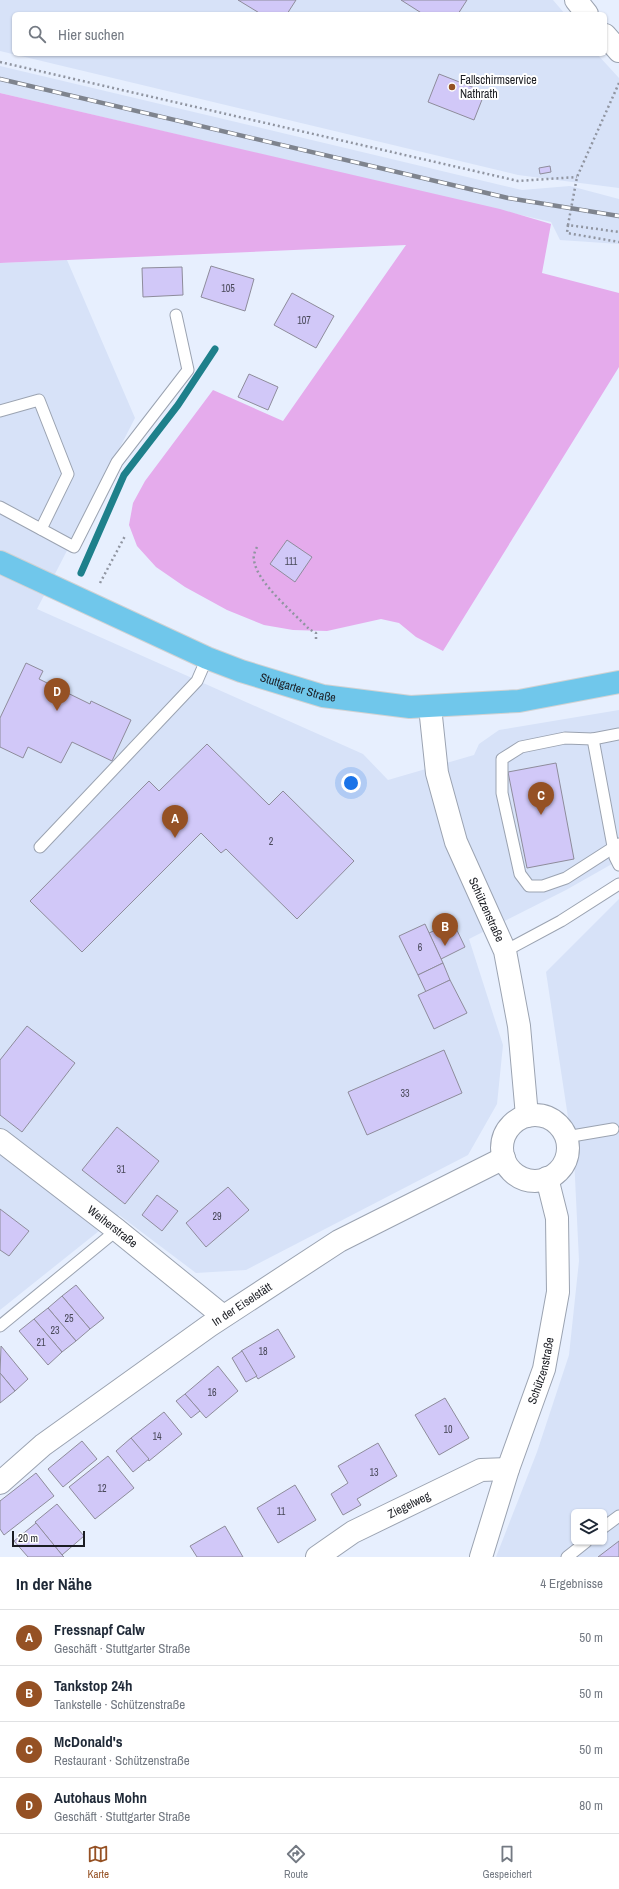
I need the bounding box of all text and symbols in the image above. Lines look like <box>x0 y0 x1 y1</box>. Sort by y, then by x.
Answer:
search box <box>12 12 607 56</box>
icon: search <box>26 23 48 45</box>
text: Hier suchen <box>58 24 124 45</box>
place label: Fallschirmservice Nathrath <box>460 72 537 102</box>
marker: Fallschirmservice Nathrath <box>447 82 457 92</box>
house number: 105 <box>221 282 235 295</box>
house number: 107 <box>297 314 311 327</box>
house number: 111 <box>285 555 298 568</box>
street label: Stuttgarter Straße <box>258 669 337 706</box>
pin: D <box>44 678 70 711</box>
your location <box>341 773 361 793</box>
pin: C <box>528 782 554 815</box>
pin: A <box>162 805 188 838</box>
house number: 2 <box>269 835 274 848</box>
street label: Schützenstraße <box>465 875 508 944</box>
pin: B <box>432 913 458 946</box>
house number: 6 <box>418 941 423 954</box>
house number: 33 <box>400 1087 410 1100</box>
house number: 31 <box>116 1163 126 1176</box>
street label: Weiherstraße <box>84 1202 141 1251</box>
house number: 29 <box>212 1210 222 1223</box>
street label: In der Eiselstätt <box>209 1279 275 1330</box>
house number: 25 <box>64 1312 74 1325</box>
house number: 23 <box>50 1324 60 1337</box>
house number: 21 <box>36 1336 46 1349</box>
street label: Schützenstraße <box>524 1336 558 1406</box>
house number: 18 <box>258 1345 268 1358</box>
house number: 16 <box>207 1386 217 1399</box>
house number: 10 <box>443 1423 453 1436</box>
house number: 14 <box>152 1430 162 1443</box>
house number: 13 <box>369 1466 379 1479</box>
house number: 12 <box>97 1482 107 1495</box>
street label: Ziegelweg <box>385 1488 433 1522</box>
house number: 11 <box>277 1505 286 1518</box>
map controls <box>571 1509 607 1545</box>
button: layers <box>571 1509 607 1545</box>
scale bar <box>12 1529 85 1548</box>
text: 20 m <box>18 1531 38 1545</box>
text: In der Nähe <box>16 1572 92 1595</box>
text: 4 Ergebnisse <box>540 1575 603 1592</box>
text: Fressnapf Calw <box>54 1619 145 1640</box>
text: A <box>25 1629 33 1646</box>
text: 50 m <box>579 1629 603 1646</box>
text: Geschäft · Stuttgarter Straße <box>54 1640 190 1657</box>
text: Tankstop 24h <box>54 1675 132 1696</box>
text: B <box>25 1685 33 1702</box>
text: 50 m <box>579 1685 603 1702</box>
text: Tankstelle · Schützenstraße <box>54 1696 185 1713</box>
text: McDonald's <box>54 1731 123 1752</box>
text: C <box>25 1741 33 1758</box>
text: 50 m <box>579 1741 603 1758</box>
text: Restaurant · Schützenstraße <box>54 1752 190 1769</box>
text: Autohaus Mohn <box>54 1787 147 1808</box>
text: D <box>25 1797 33 1814</box>
text: 80 m <box>579 1797 603 1814</box>
text: Geschäft · Stuttgarter Straße <box>54 1808 190 1825</box>
tab: Karte <box>87 1843 109 1881</box>
tab: Route <box>284 1843 308 1881</box>
tab: Gespeichert <box>483 1843 532 1881</box>

